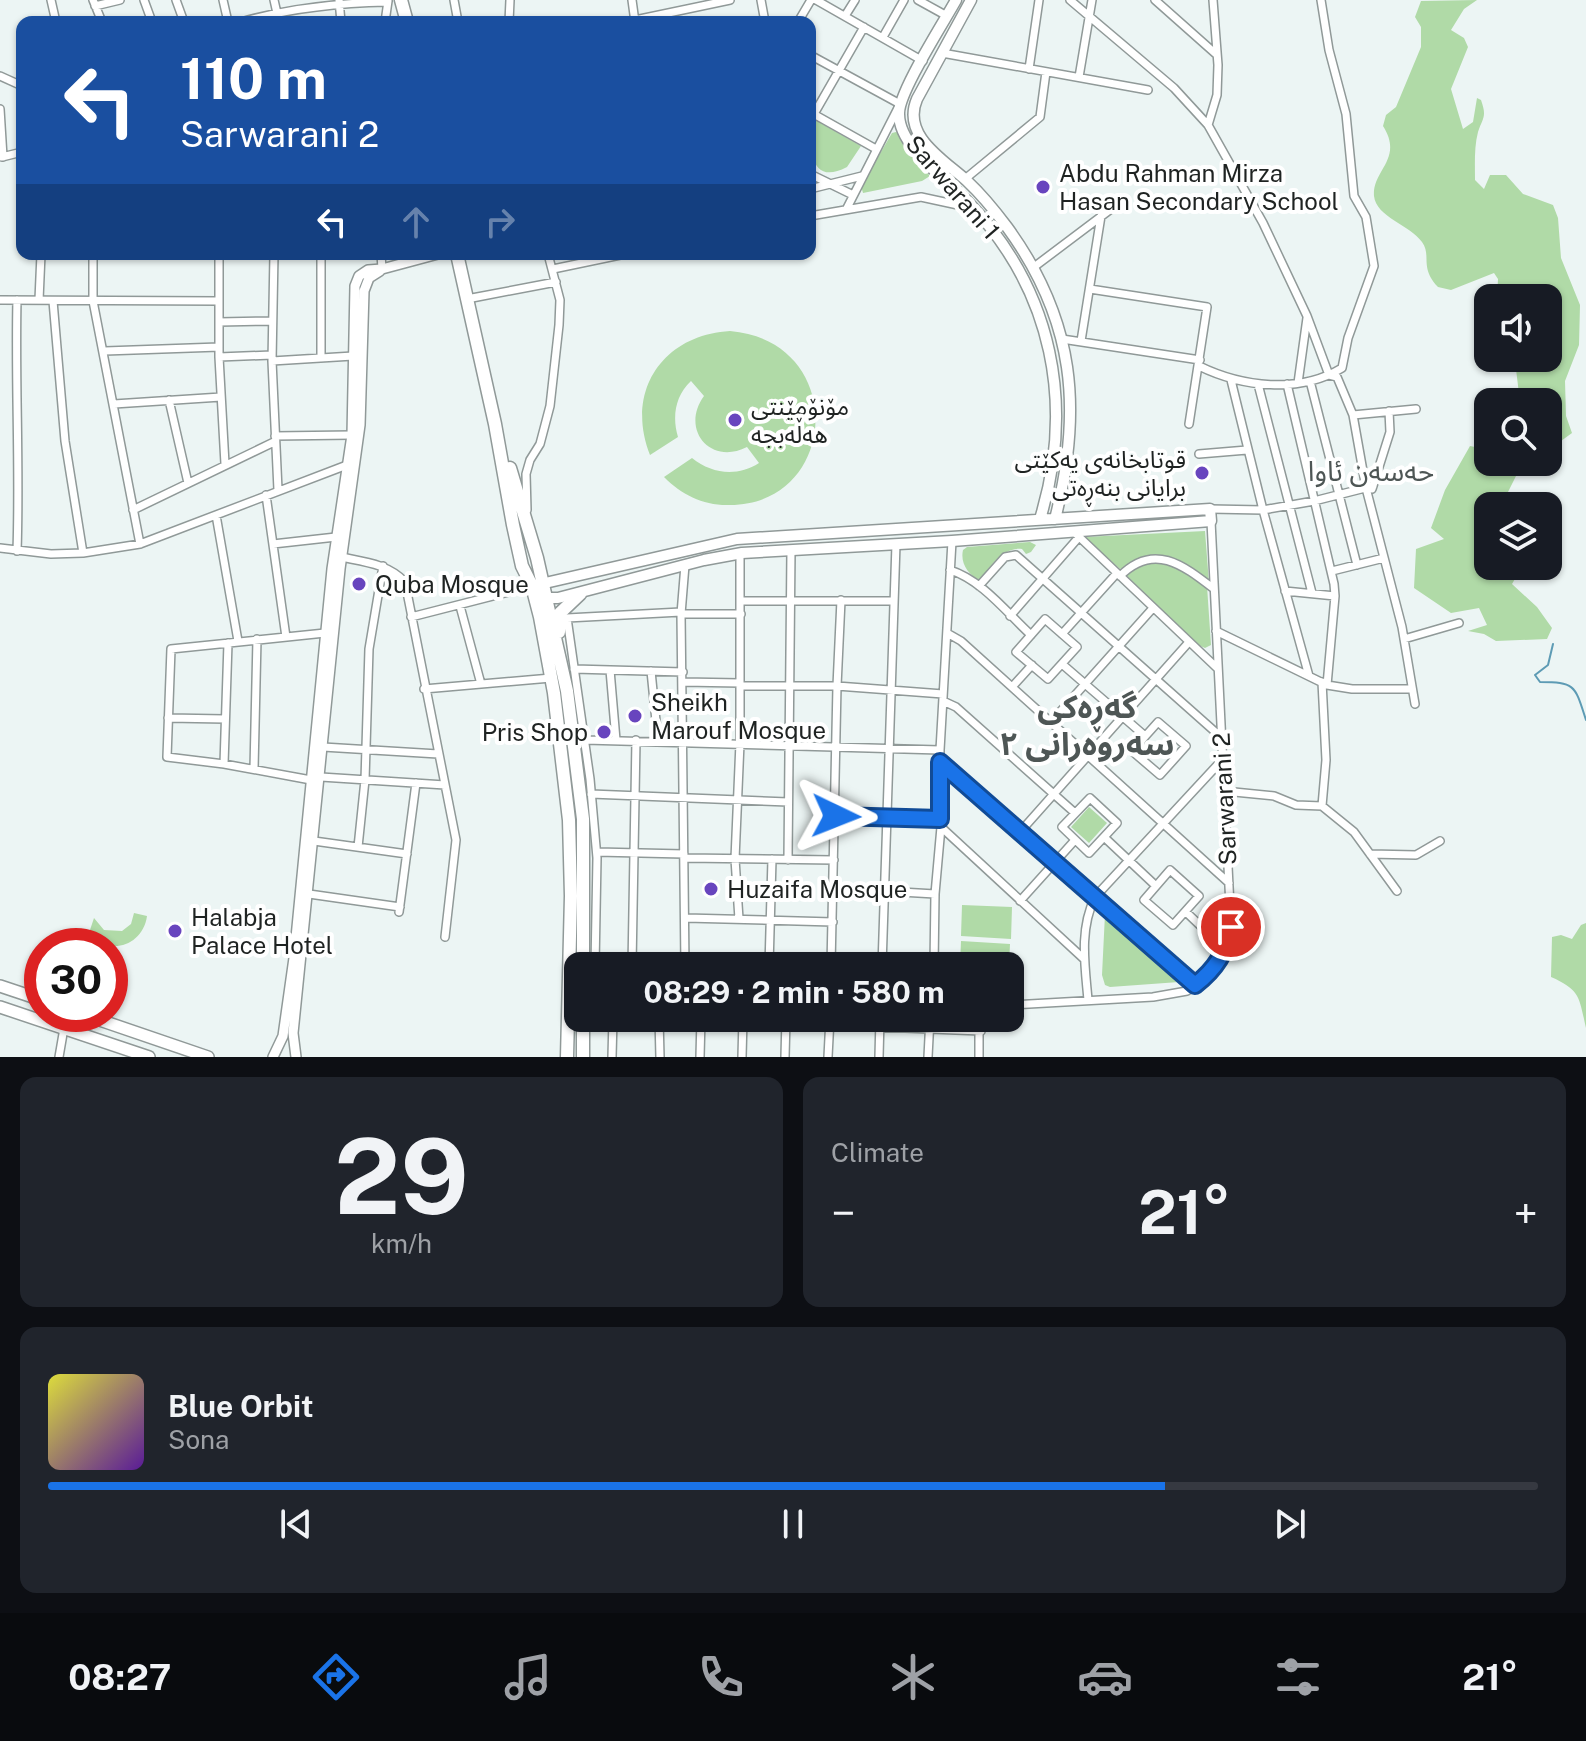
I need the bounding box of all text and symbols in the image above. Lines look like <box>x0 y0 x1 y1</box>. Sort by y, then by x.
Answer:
text: 110 m <box>180 46 327 112</box>
icon: left <box>48 48 152 152</box>
text: Sarwarani 2 <box>180 113 379 155</box>
street label: Sarwarani 1 <box>900 129 1006 245</box>
place label: Abdu Rahman Mirza Hasan Secondary School <box>1059 159 1339 215</box>
marker: Abdu Rahman Mirza Hasan Secondary School <box>1034 178 1052 196</box>
icon: left <box>310 200 354 244</box>
icon: ahead <box>394 200 438 244</box>
icon: right <box>478 200 522 244</box>
map controls <box>1474 284 1562 580</box>
button: sound <box>1474 284 1562 372</box>
button: search <box>1474 388 1562 476</box>
place label: مۆنۆمێنتی هەڵەبجە <box>751 392 849 448</box>
marker: مۆنۆمێنتی هەڵەبجە <box>726 411 744 429</box>
place label: قوتابخانەی یەکێتی برایانی بنەڕەتی <box>1015 445 1186 508</box>
district label: حەسەن ئاوا <box>1308 454 1434 488</box>
marker: قوتابخانەی یەکێتی برایانی بنەڕەتی <box>1193 464 1211 482</box>
button: layers <box>1474 492 1562 580</box>
place label: Quba Mosque <box>375 570 529 598</box>
marker: Quba Mosque <box>350 575 368 593</box>
place label: Sheikh Marouf Mosque <box>651 688 826 744</box>
district label: گەڕەکی سەروەرانی ٢ <box>1000 688 1174 763</box>
marker: Sheikh Marouf Mosque <box>626 707 644 725</box>
place label: Pris Shop <box>482 718 588 746</box>
marker: Pris Shop <box>595 723 613 741</box>
street label: Sarwarani 2 <box>1207 732 1241 866</box>
position arrow <box>794 774 878 858</box>
place label: Huzaifa Mosque <box>727 875 907 903</box>
marker: Huzaifa Mosque <box>702 880 720 898</box>
pin <box>1197 893 1265 961</box>
place label: Halabja Palace Hotel <box>191 903 333 959</box>
icon: arrive <box>1209 905 1253 949</box>
marker: Halabja Palace Hotel <box>166 922 184 940</box>
speed limit sign: 30 <box>24 928 128 1032</box>
text: 08:29 · 2 min · 580 m <box>643 974 945 1010</box>
text: 29 <box>334 1115 469 1237</box>
text: Climate <box>831 1137 924 1168</box>
text: 21° <box>1138 1177 1231 1248</box>
text: − <box>831 1187 855 1239</box>
text: + <box>1514 1187 1538 1239</box>
text: km/h <box>371 1228 432 1259</box>
text: Blue Orbit <box>168 1388 314 1424</box>
text: Sona <box>168 1424 229 1455</box>
icon: previous <box>274 1502 318 1546</box>
icon: pause <box>771 1502 815 1546</box>
icon: next <box>1268 1502 1312 1546</box>
icon: directions <box>308 1649 364 1705</box>
icon: music <box>500 1649 556 1705</box>
icon: phone <box>693 1649 749 1705</box>
icon: climate <box>885 1649 941 1705</box>
icon: car <box>1077 1649 1133 1705</box>
icon: filters <box>1270 1649 1326 1705</box>
text: 08:27 <box>68 1656 171 1698</box>
text: 21° <box>1462 1656 1518 1698</box>

